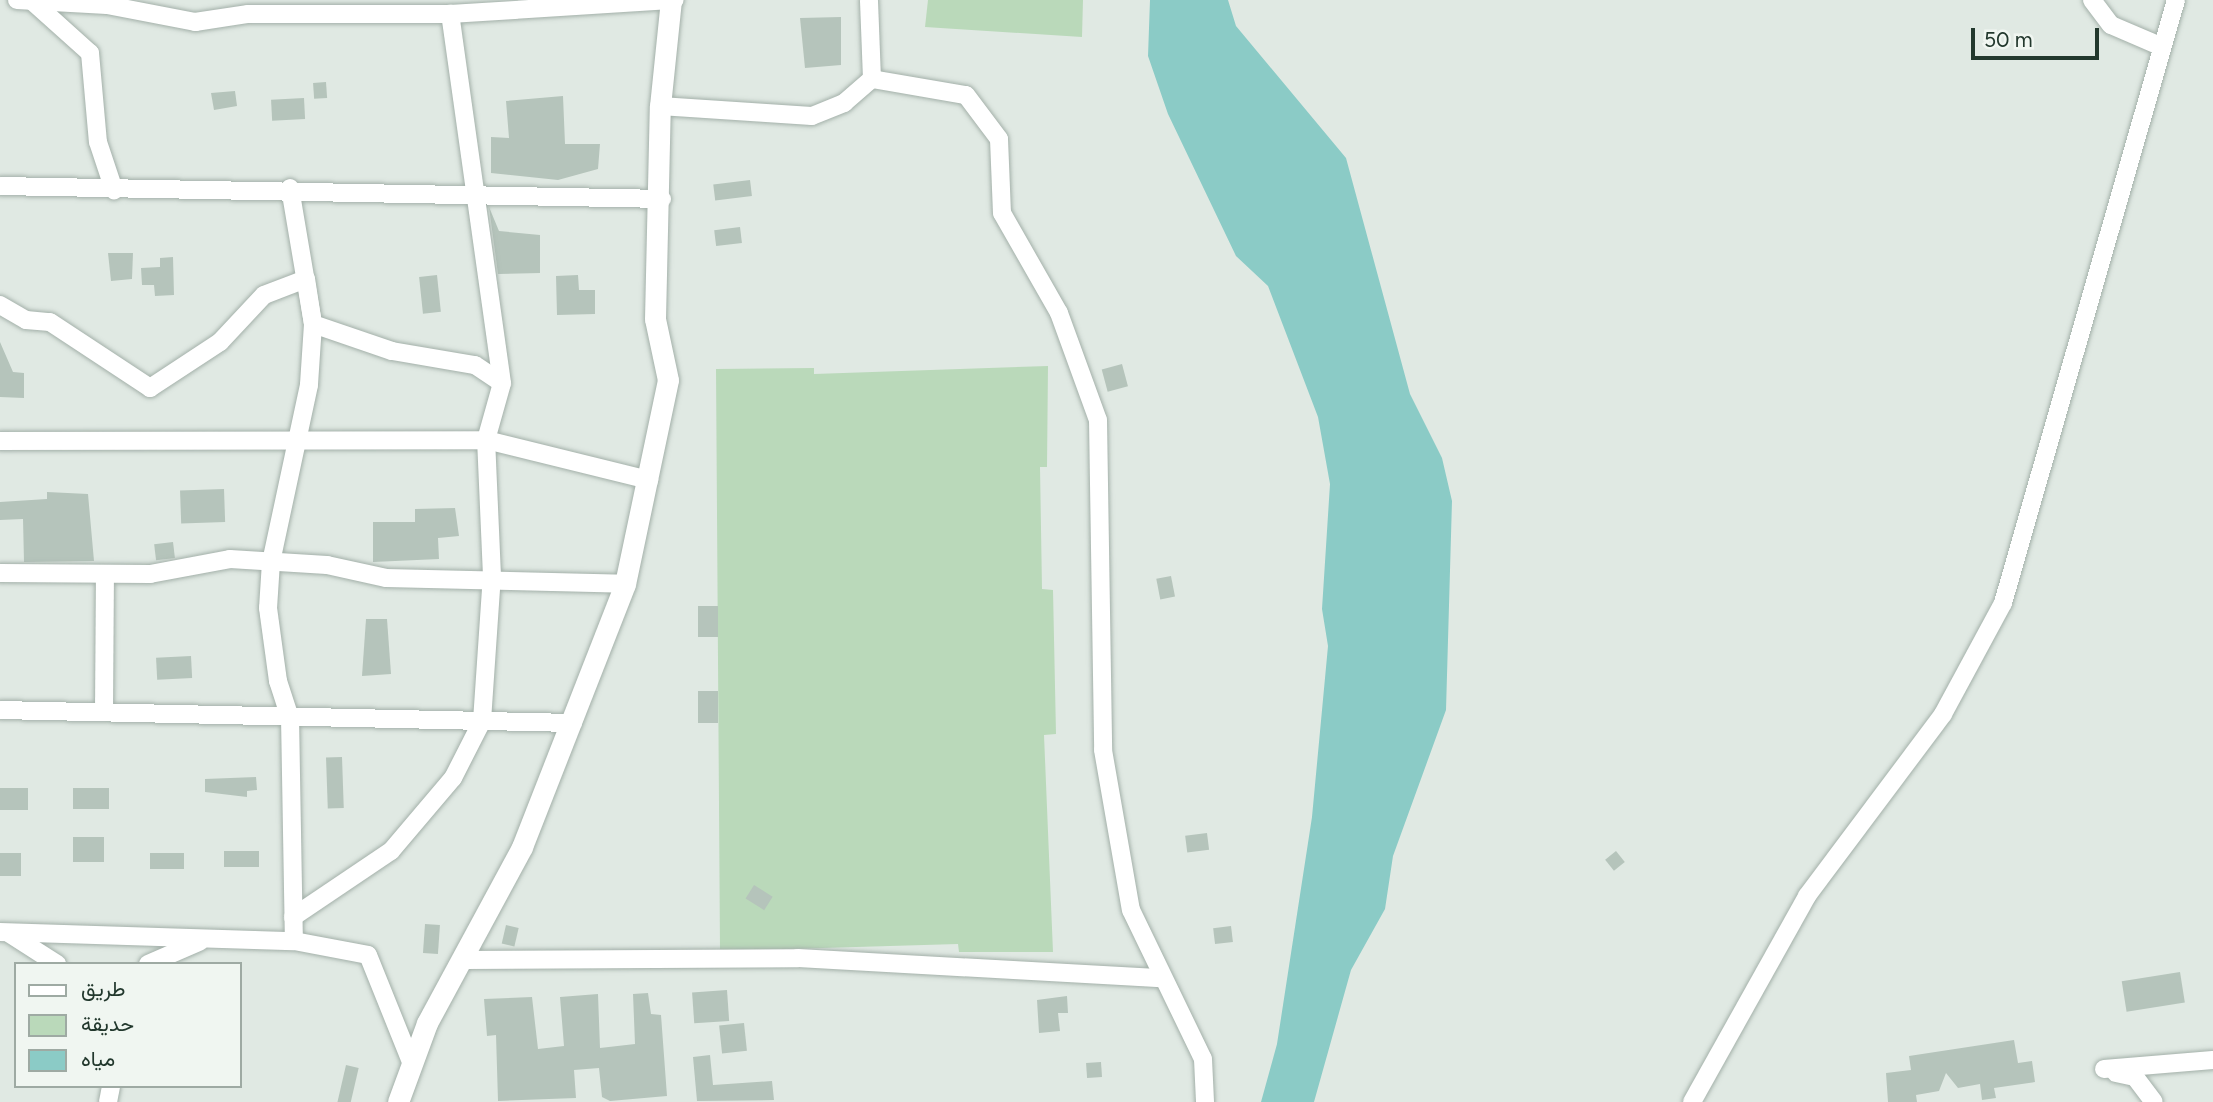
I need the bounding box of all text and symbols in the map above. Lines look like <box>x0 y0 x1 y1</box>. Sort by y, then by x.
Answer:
scale bar <box>1975 14 2103 58</box>
text: 50 m <box>1984 27 2033 52</box>
legend <box>14 962 242 1088</box>
text: طريق <box>81 976 126 1001</box>
text: حديقة <box>81 1011 134 1036</box>
text: مياه <box>81 1046 115 1071</box>

